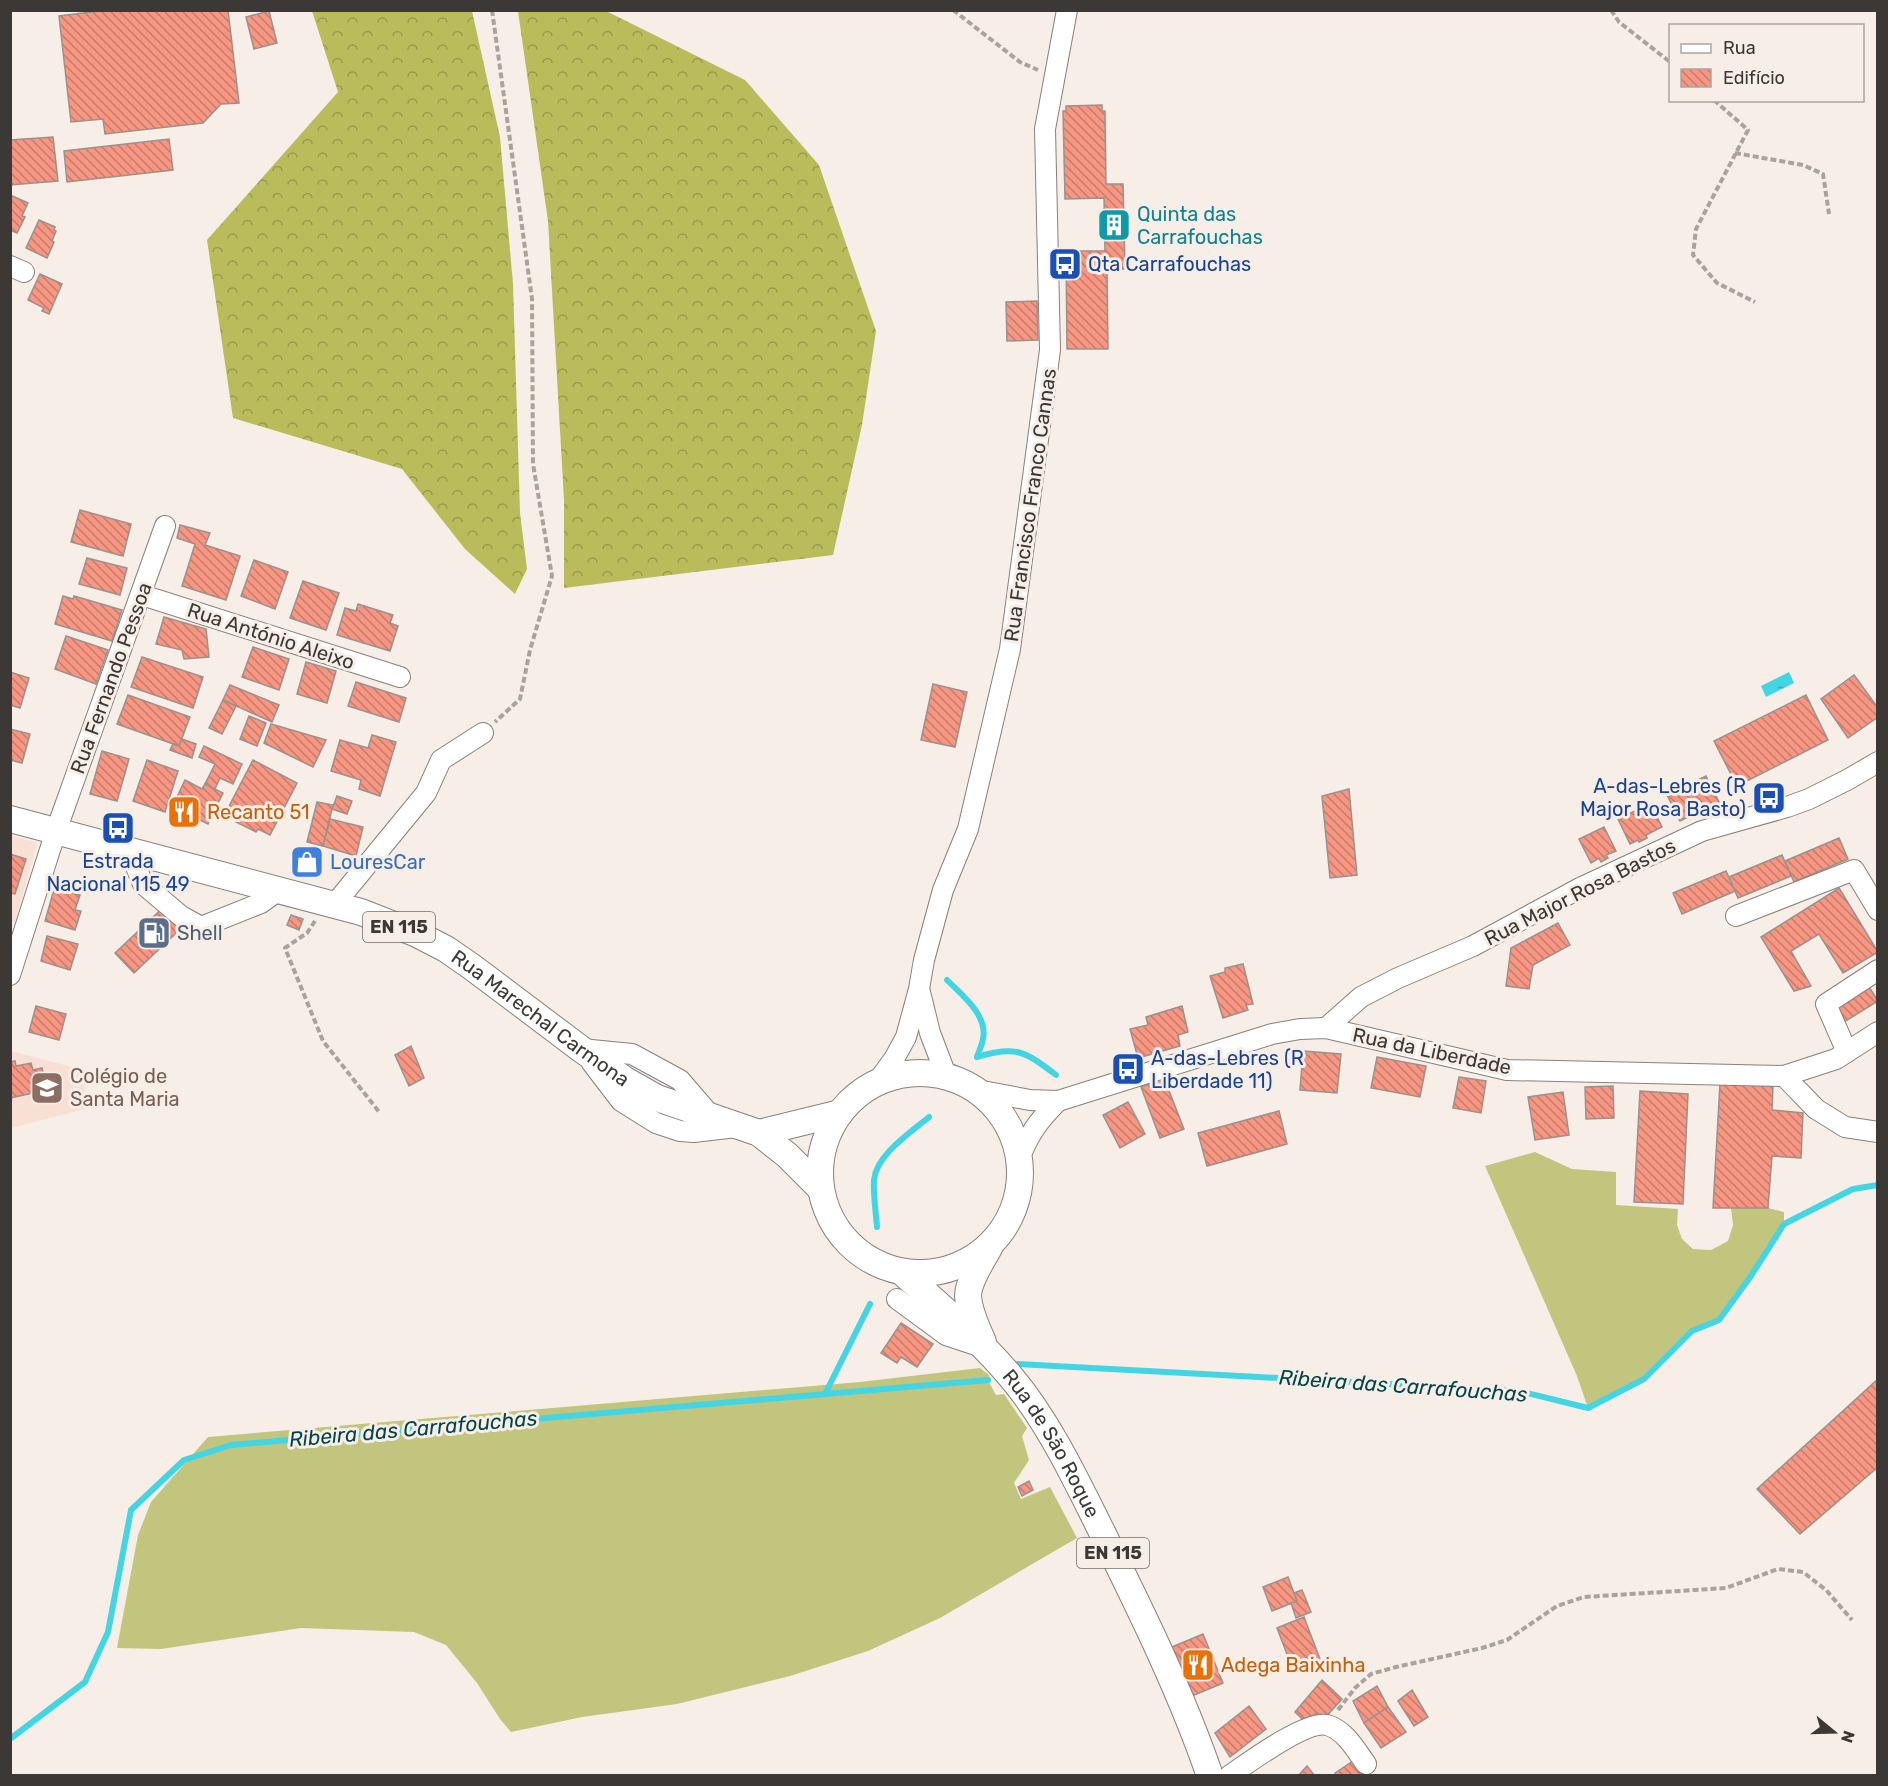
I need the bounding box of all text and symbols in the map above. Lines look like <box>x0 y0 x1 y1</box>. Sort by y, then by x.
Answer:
legend <box>1669 24 1864 102</box>
text: Rua <box>1723 37 1756 59</box>
text: Edifício <box>1723 67 1785 89</box>
place label: Quinta das Carrafouchas <box>1137 202 1263 249</box>
building icon: Quinta das Carrafouchas <box>1096 207 1132 243</box>
bus stop icon: Qta Carrafouchas <box>1047 246 1083 282</box>
place label: Qta Carrafouchas <box>1088 252 1251 276</box>
street label: Rua Francisco Franco Cannas <box>999 367 1061 643</box>
street label: Rua Fernando Pessoa <box>65 579 157 777</box>
street label: Rua António Aleixo <box>184 598 358 674</box>
place label: A-das-Lebres (R Major Rosa Basto) <box>1580 774 1746 821</box>
bus stop icon: A-das-Lebres (R Major Rosa Basto) <box>1751 780 1787 816</box>
restaurant icon: Recanto 51 <box>166 794 202 830</box>
place label: Recanto 51 <box>207 800 310 824</box>
bus stop icon: Estrada Nacional 115 49 <box>100 810 136 846</box>
street label: Rua Major Rosa Bastos <box>1480 833 1680 951</box>
shop icon: LouresCar <box>289 844 325 880</box>
place label: Estrada Nacional 115 49 <box>46 849 190 896</box>
place label: LouresCar <box>330 850 426 874</box>
road number: EN 115 <box>363 912 435 942</box>
fuel station icon: Shell <box>136 915 172 951</box>
place label: Shell <box>177 921 223 945</box>
street label: Rua Marechal Carmona <box>447 945 634 1091</box>
street label: Rua da Liberdade <box>1350 1022 1514 1080</box>
place label: A-das-Lebres (R Liberdade 11) <box>1151 1046 1304 1093</box>
bus stop icon: A-das-Lebres (R Liberdade 11) <box>1110 1051 1146 1087</box>
place label: Colégio de Santa Maria <box>70 1064 180 1111</box>
school or university icon: Colégio de Santa Maria <box>29 1070 65 1106</box>
street label: Rua de São Roque <box>998 1364 1105 1522</box>
water label: Ribeira das Carrafouchas <box>1278 1364 1528 1407</box>
water label: Ribeira das Carrafouchas <box>288 1405 538 1452</box>
road number: EN 115 <box>1077 1538 1149 1568</box>
restaurant icon: Adega Baixinha <box>1180 1647 1216 1683</box>
place label: Adega Baixinha <box>1221 1653 1365 1677</box>
north arrow <box>1804 1702 1864 1762</box>
text: N <box>1837 1728 1859 1745</box>

